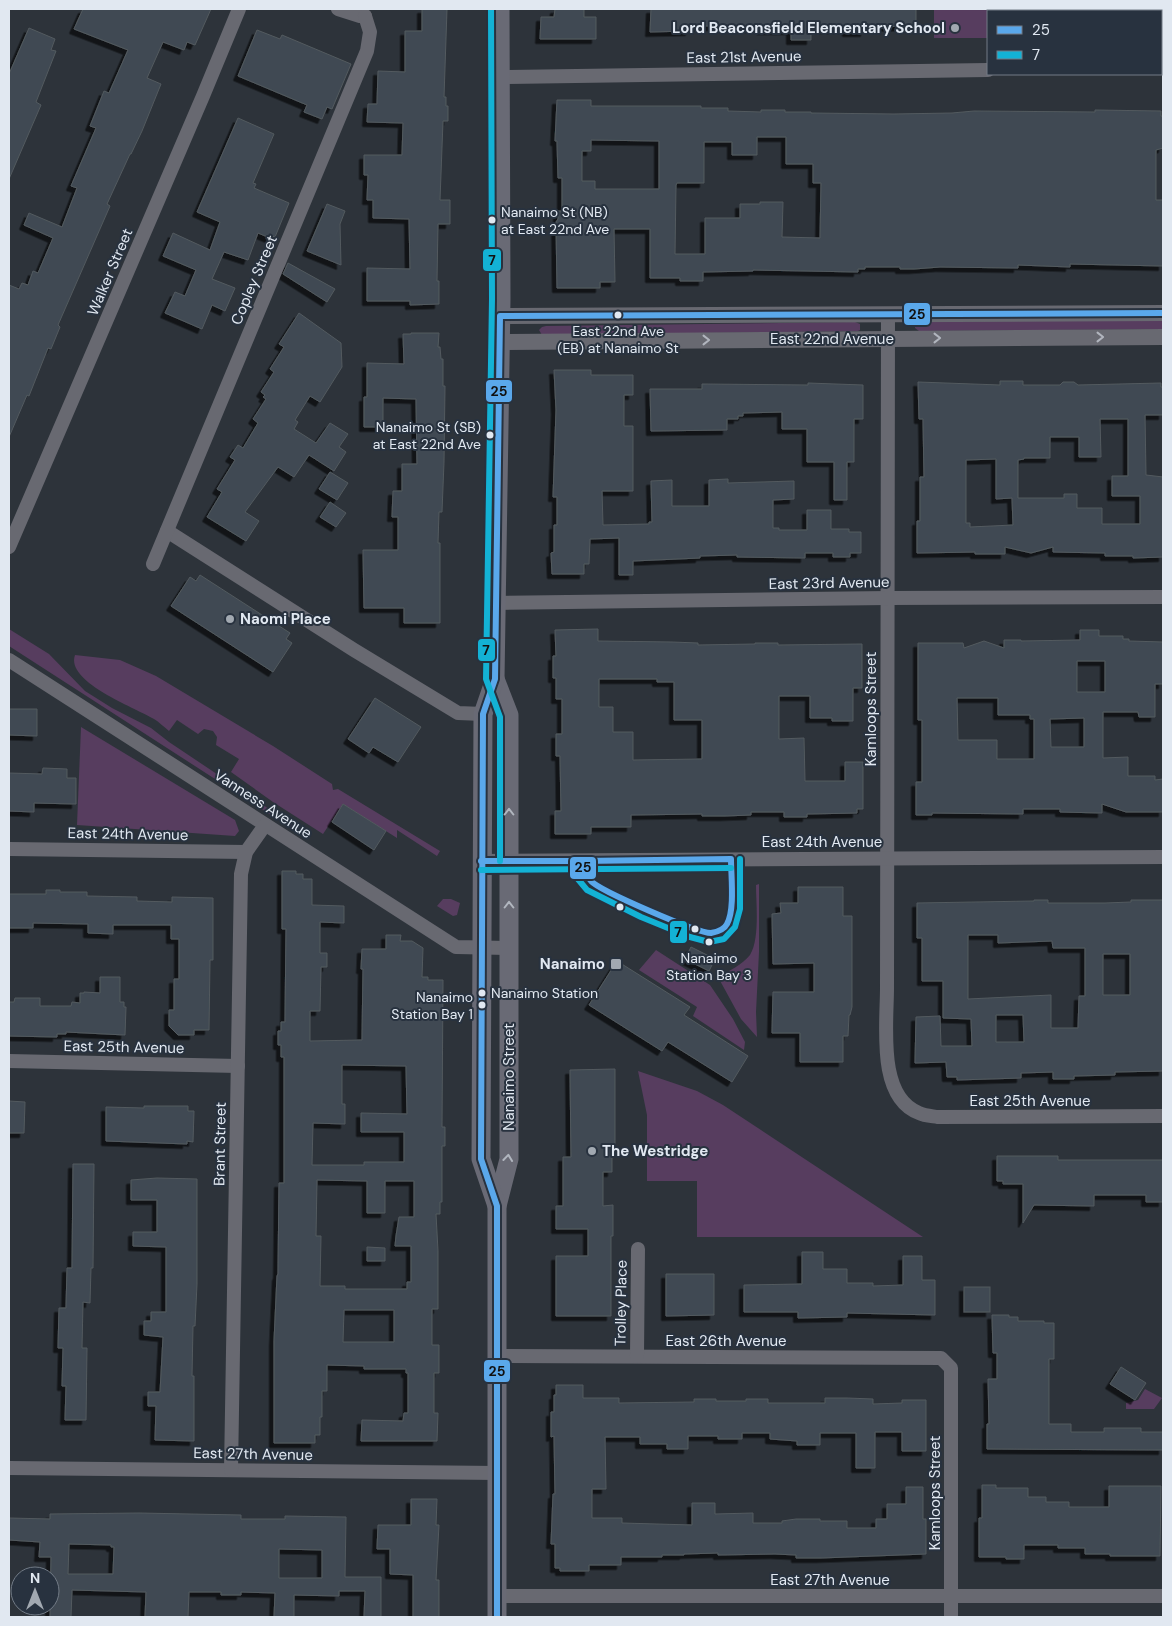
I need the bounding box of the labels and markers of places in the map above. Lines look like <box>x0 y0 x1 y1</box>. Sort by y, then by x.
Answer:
place label: Lord Beaconsfield Elementary School <box>672 18 945 38</box>
marker: Lord Beaconsfield Elementary School <box>949 22 961 34</box>
place label: Nanaimo St (NB) at East 22nd Ave <box>501 203 609 238</box>
marker: Nanaimo St (NB) at East 22nd Ave <box>487 215 497 225</box>
marker: East 22nd Ave (EB) at Nanaimo St <box>613 310 623 320</box>
place label: East 22nd Ave (EB) at Nanaimo St <box>557 322 679 357</box>
place label: Nanaimo St (SB) at East 22nd Ave <box>373 418 481 453</box>
marker: Nanaimo St (SB) at East 22nd Ave <box>485 430 495 440</box>
place label: Naomi Place <box>240 609 331 629</box>
marker: Naomi Place <box>224 613 236 625</box>
unlabelled marker <box>615 902 625 912</box>
unlabelled marker <box>690 924 700 934</box>
marker: Nanaimo Station Bay 3 <box>704 937 714 947</box>
place label: Nanaimo Station Bay 3 <box>666 949 752 984</box>
place label: Nanaimo <box>540 954 605 974</box>
marker: Nanaimo <box>609 957 623 971</box>
place label: Nanaimo Station <box>491 984 598 1002</box>
place label: Nanaimo Station Bay 1 <box>391 988 473 1023</box>
marker: Nanaimo Station <box>477 988 487 998</box>
marker: Nanaimo Station Bay 1 <box>477 1000 487 1010</box>
place label: The Westridge <box>602 1141 708 1161</box>
marker: The Westridge <box>586 1145 598 1157</box>

